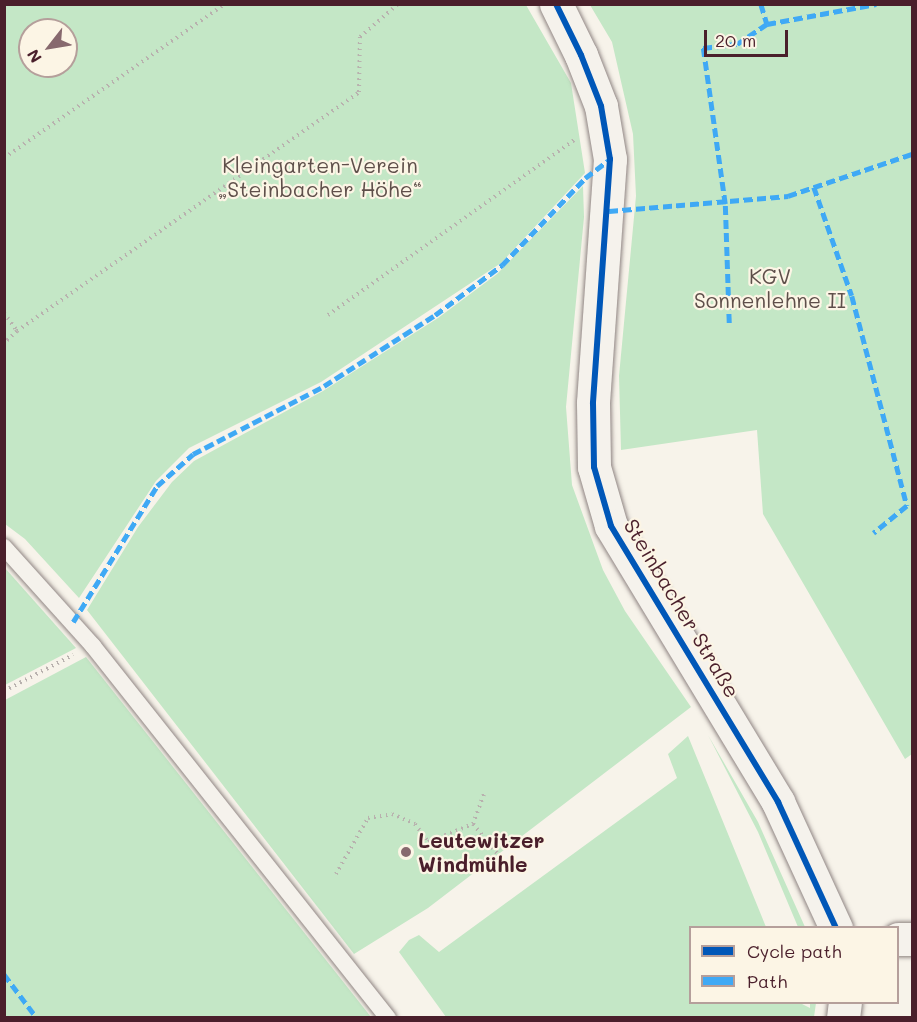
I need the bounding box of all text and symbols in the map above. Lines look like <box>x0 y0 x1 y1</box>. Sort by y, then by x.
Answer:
north arrow <box>18 18 78 78</box>
scale bar <box>707 18 791 56</box>
text: 20 m <box>715 28 756 52</box>
text: N <box>22 46 46 67</box>
park label: Kleingarten-Verein „Steinbacher Höhe“ <box>218 152 422 202</box>
park label: KGV Sonnenlehne II <box>694 263 846 313</box>
street label: Steinbacher Straße <box>619 514 745 702</box>
place label: Leutewitzer Windmühle <box>418 827 544 877</box>
marker: Leutewitzer Windmühle <box>399 845 413 859</box>
legend <box>689 926 899 1004</box>
text: Cycle path <box>747 939 842 963</box>
text: Path <box>747 969 787 993</box>

